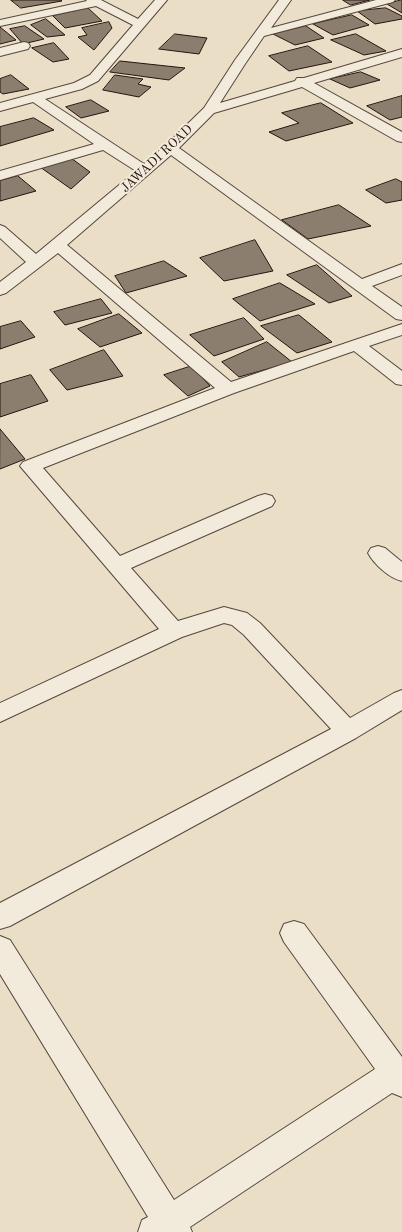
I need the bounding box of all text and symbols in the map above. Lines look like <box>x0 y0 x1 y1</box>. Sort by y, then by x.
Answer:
street label: JAWADI ROAD <box>118 122 196 196</box>

